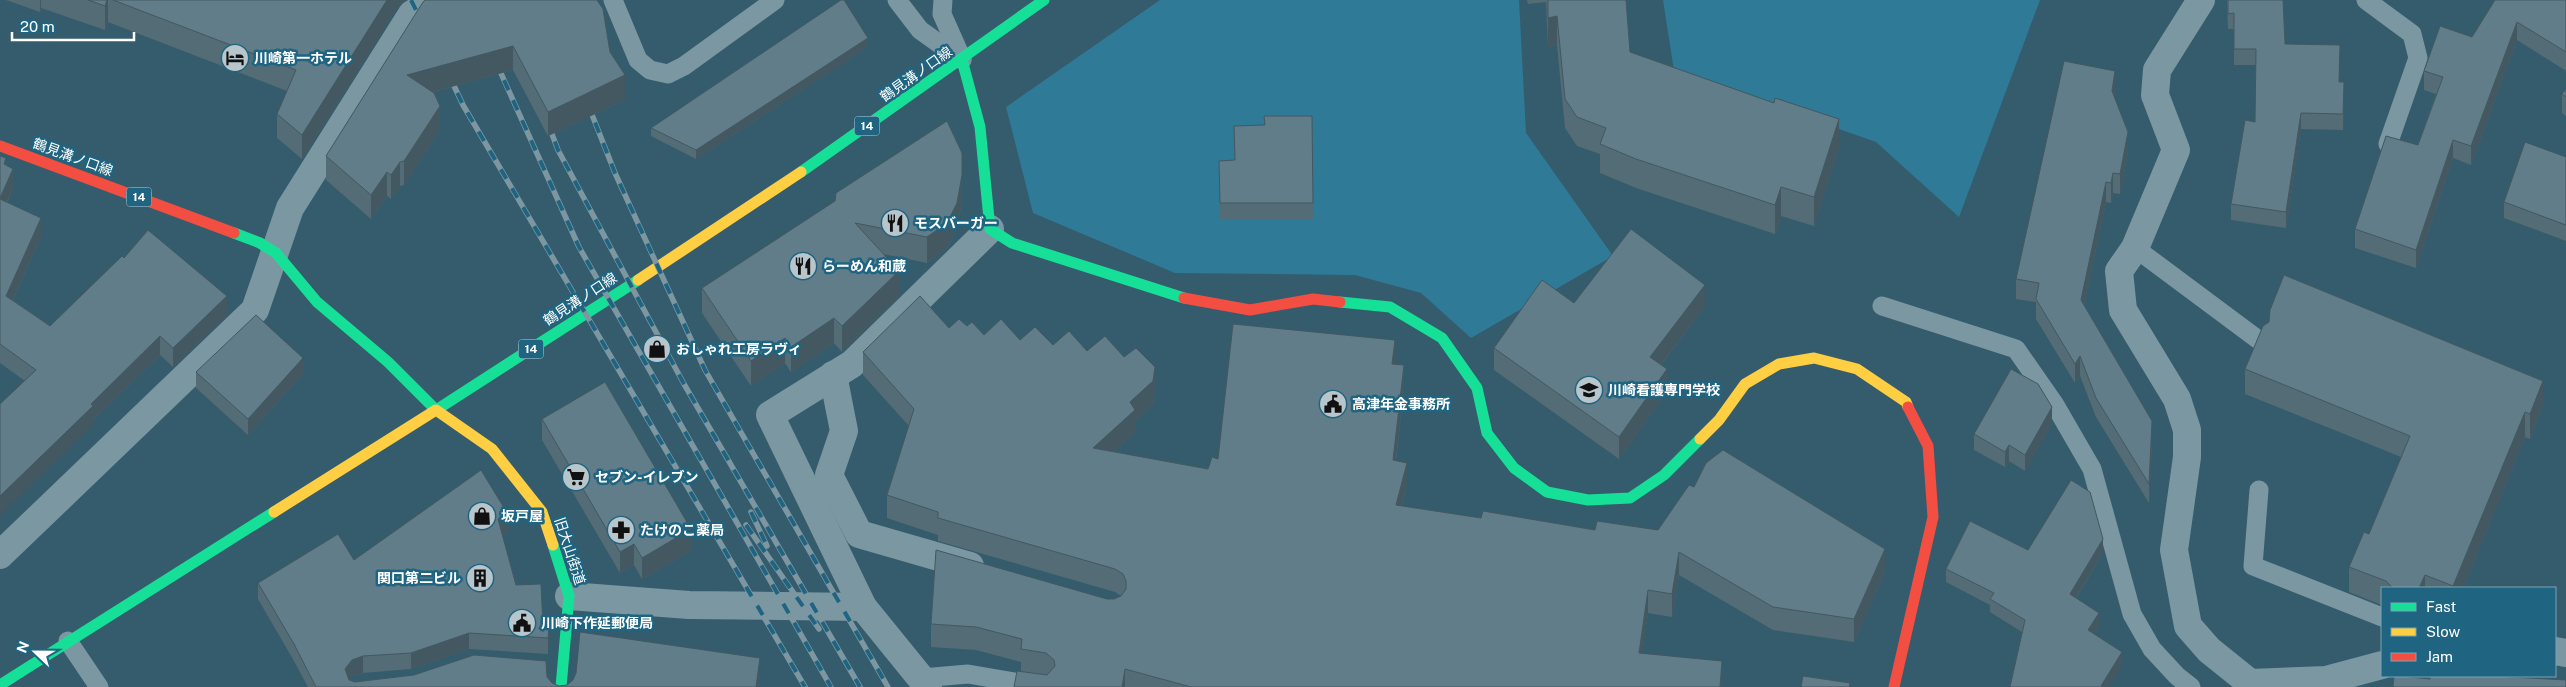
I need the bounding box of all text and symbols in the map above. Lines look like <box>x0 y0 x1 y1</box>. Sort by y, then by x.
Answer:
scale bar <box>12 10 135 42</box>
text: 20 m <box>20 18 55 35</box>
hotel icon: 川崎第一ホテル <box>220 43 250 73</box>
street label: 鶴見溝ノ口線 <box>877 43 955 105</box>
place label: 川崎第一ホテル <box>254 50 352 66</box>
road number: 14 <box>854 116 880 136</box>
street label: 鶴見溝ノ口線 <box>31 135 115 179</box>
road number: 14 <box>126 188 152 206</box>
restaurant icon: モスバーガー <box>880 208 910 238</box>
place label: モスバーガー <box>914 215 998 231</box>
restaurant icon: らーめん和蔵 <box>788 251 818 281</box>
place label: らーめん和蔵 <box>822 258 906 274</box>
street label: 鶴見溝ノ口線 <box>540 269 620 329</box>
shop icon: おしゃれ工房ラヴィ <box>642 334 672 364</box>
road number: 14 <box>518 339 544 358</box>
place label: おしゃれ工房ラヴィ <box>676 341 802 357</box>
school or university icon: 川崎看護専門学校 <box>1574 375 1604 405</box>
place label: 川崎看護専門学校 <box>1608 382 1720 398</box>
public building icon: 高津年金事務所 <box>1318 389 1348 419</box>
place label: 高津年金事務所 <box>1352 396 1450 412</box>
supermarket icon: セブン-イレブン <box>561 462 591 492</box>
place label: セブン-イレブン <box>595 469 699 485</box>
shop icon: 坂戸屋 <box>467 501 497 531</box>
place label: 坂戸屋 <box>501 508 543 524</box>
street label: 旧大山街道 <box>552 515 588 587</box>
pharmacy icon: たけのこ薬局 <box>606 515 636 545</box>
place label: たけのこ薬局 <box>640 522 724 538</box>
building icon: 関口第二ビル <box>465 563 495 593</box>
place label: 関口第二ビル <box>377 570 461 586</box>
legend <box>2381 587 2556 677</box>
text: Fast <box>2426 598 2456 615</box>
public building icon: 川崎下作延郵便局 <box>507 608 537 638</box>
place label: 川崎下作延郵便局 <box>541 615 653 631</box>
text: Slow <box>2426 623 2461 640</box>
north arrow <box>10 627 60 677</box>
text: N <box>13 639 32 655</box>
text: Jam <box>2426 648 2453 665</box>

